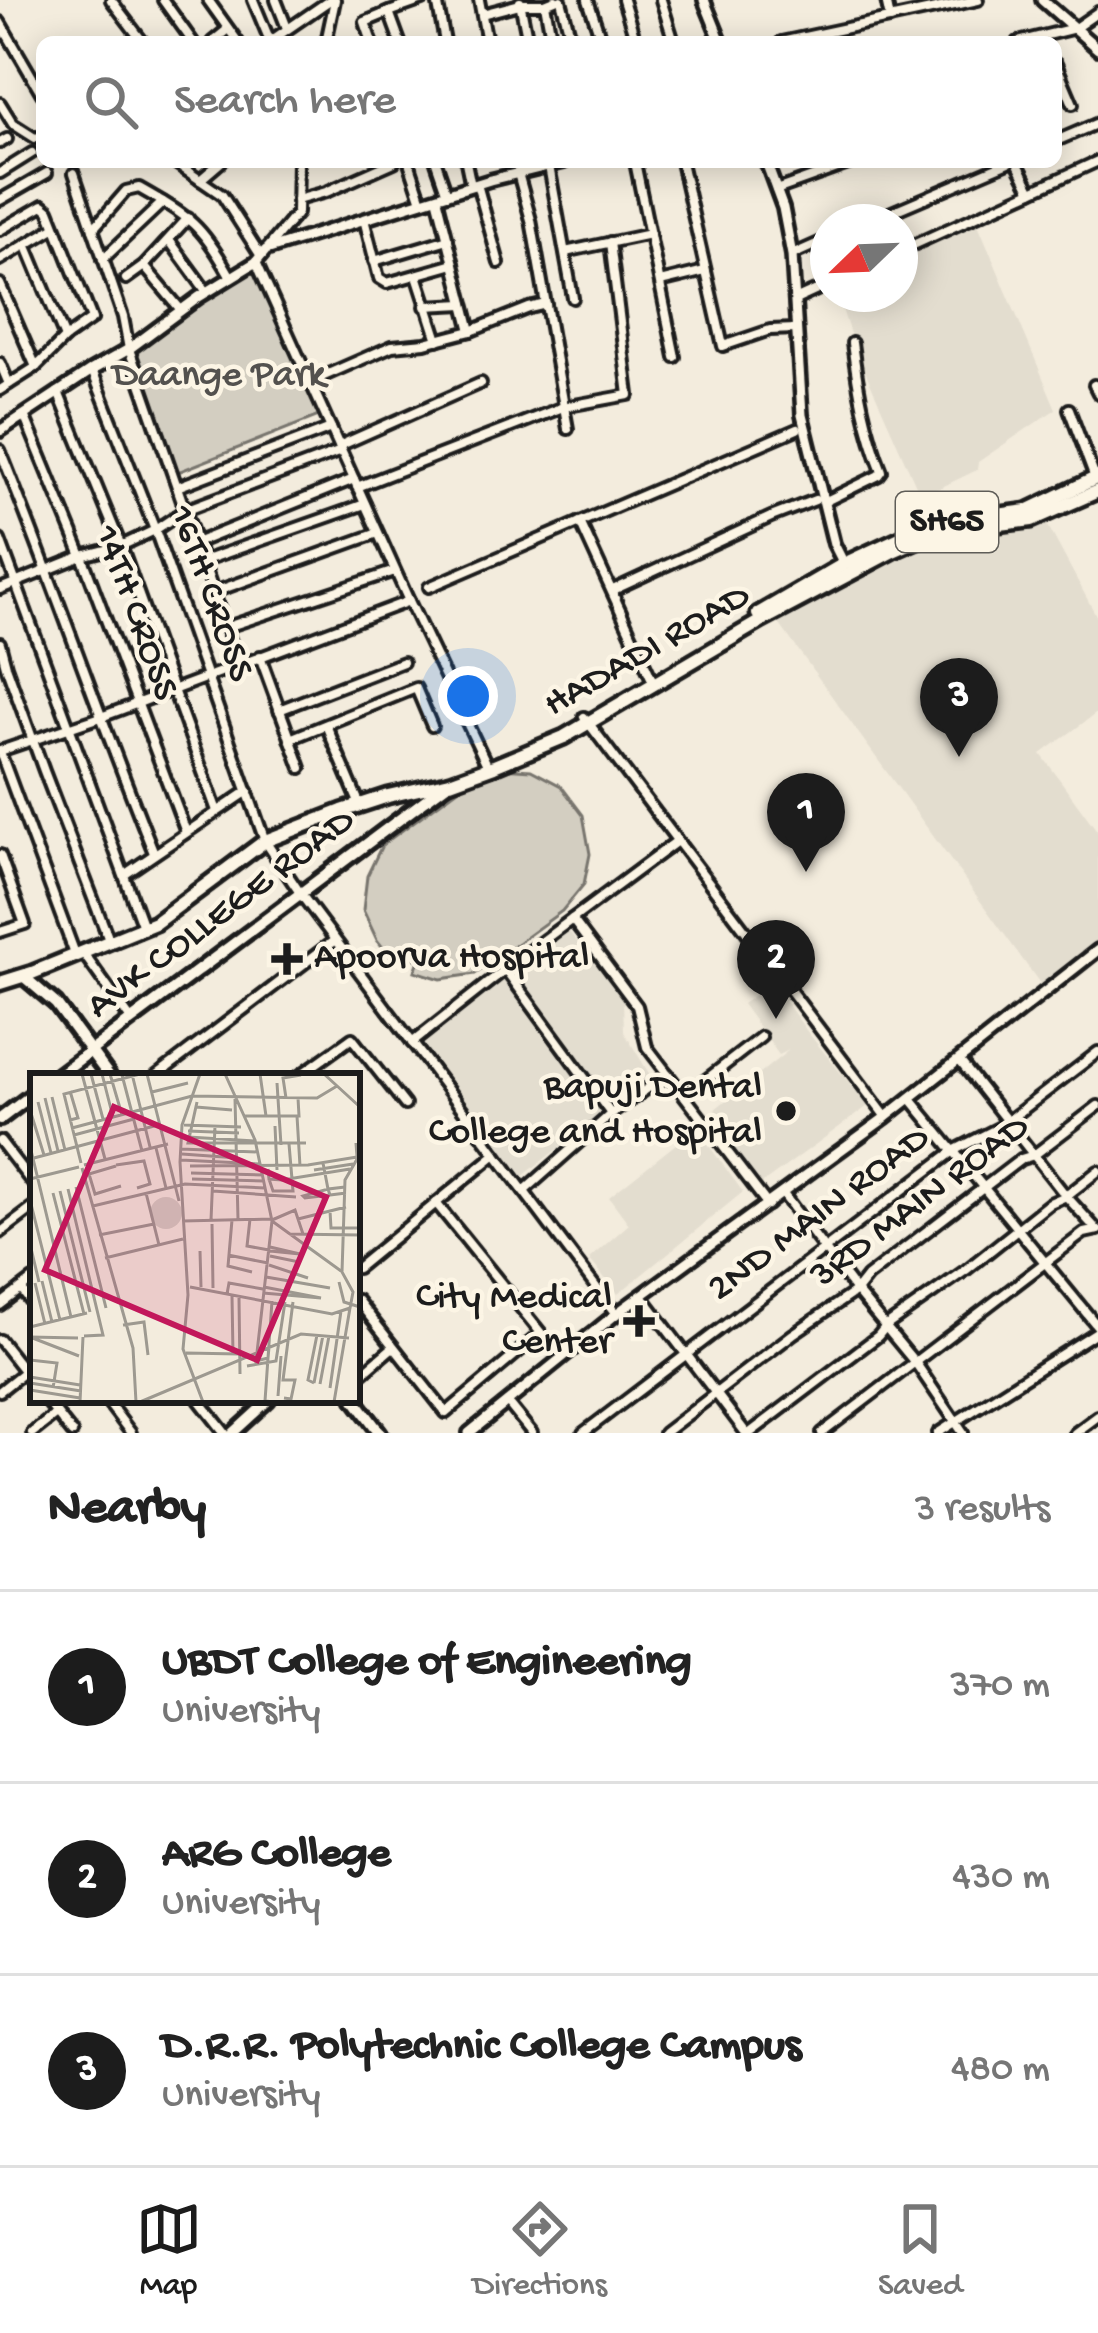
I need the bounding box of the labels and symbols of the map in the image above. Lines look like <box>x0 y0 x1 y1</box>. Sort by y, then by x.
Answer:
north arrow <box>810 204 918 312</box>
park label: Daange Park <box>109 354 329 400</box>
road number: SH65 <box>896 492 998 552</box>
street label: 16TH CROSS <box>156 499 262 689</box>
street label: 14TH CROSS <box>81 519 187 707</box>
street label: HADADI ROAD <box>537 574 760 729</box>
pin: 3 <box>920 658 998 757</box>
your location <box>438 666 498 726</box>
pin: 1 <box>767 773 845 872</box>
street label: AVK COLLEGE ROAD <box>79 799 365 1031</box>
pin: 2 <box>737 920 815 1019</box>
place label: Apoorva Hospital <box>314 936 589 982</box>
marker: Apoorva Hospital <box>271 943 303 975</box>
place label: Bapuji Dental College and Hospital <box>429 1066 762 1157</box>
inset map <box>30 1073 360 1403</box>
marker: Bapuji Dental College and Hospital <box>773 1098 799 1124</box>
street label: 3RD MAIN ROAD <box>802 1106 1040 1301</box>
street label: 2ND MAIN ROAD <box>700 1116 940 1313</box>
place label: City Medical Center <box>416 1276 615 1367</box>
marker: City Medical Center <box>623 1305 655 1337</box>

